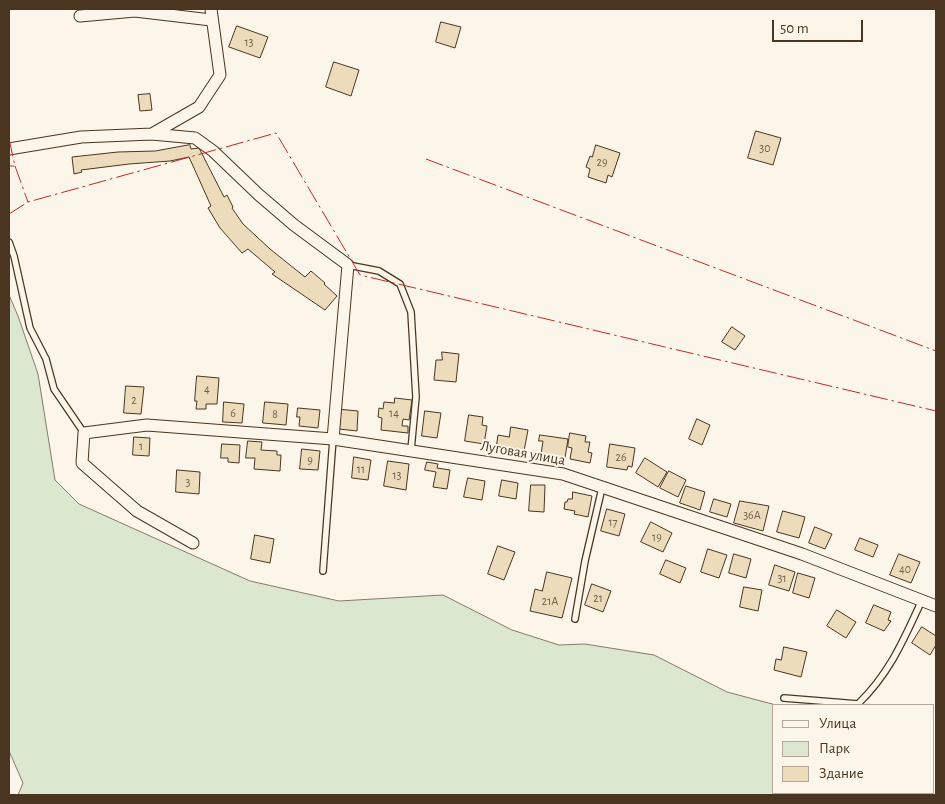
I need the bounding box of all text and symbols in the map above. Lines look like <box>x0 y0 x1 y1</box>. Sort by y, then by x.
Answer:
scale bar <box>775 10 866 42</box>
text: 50 m <box>780 21 809 36</box>
house number: 13 <box>244 35 254 49</box>
house number: 30 <box>759 141 771 155</box>
house number: 29 <box>596 155 608 169</box>
house number: 4 <box>204 382 210 396</box>
house number: 2 <box>131 393 137 407</box>
house number: 6 <box>230 406 236 420</box>
house number: 14 <box>389 406 399 420</box>
house number: 8 <box>272 407 278 421</box>
street label: Луговая улица <box>479 437 567 469</box>
house number: 1 <box>139 439 143 453</box>
house number: 26 <box>615 450 627 464</box>
house number: 9 <box>307 453 313 467</box>
house number: 11 <box>357 462 365 476</box>
house number: 13 <box>392 468 402 482</box>
house number: 3 <box>186 475 190 489</box>
house number: 36А <box>743 508 761 522</box>
house number: 17 <box>608 515 618 529</box>
house number: 19 <box>652 530 662 544</box>
house number: 40 <box>899 562 911 576</box>
house number: 31 <box>777 571 787 585</box>
house number: 21 <box>593 591 603 605</box>
house number: 21А <box>542 594 558 608</box>
legend <box>772 704 935 794</box>
text: Улица <box>819 716 856 731</box>
text: Парк <box>819 741 850 756</box>
text: Здание <box>819 766 864 781</box>

